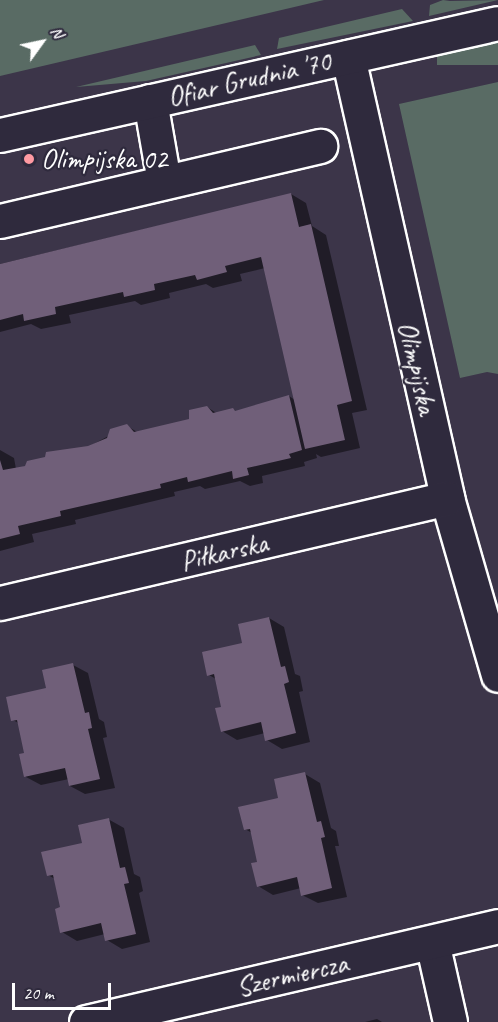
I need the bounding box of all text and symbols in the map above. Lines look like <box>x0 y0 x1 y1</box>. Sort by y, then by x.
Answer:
north arrow <box>12 12 72 72</box>
text: N <box>46 23 68 42</box>
street label: Ofiar Grudnia '70 <box>165 44 333 114</box>
place label: Olimpijska 02 <box>41 142 167 176</box>
marker: Olimpijska 02 <box>22 152 36 166</box>
street label: Olimpijska <box>390 318 444 418</box>
street label: Piłkarska <box>177 526 271 578</box>
street label: Szermiercza <box>233 946 351 1004</box>
scale bar <box>15 971 114 1009</box>
text: 20 m <box>23 982 54 1004</box>

